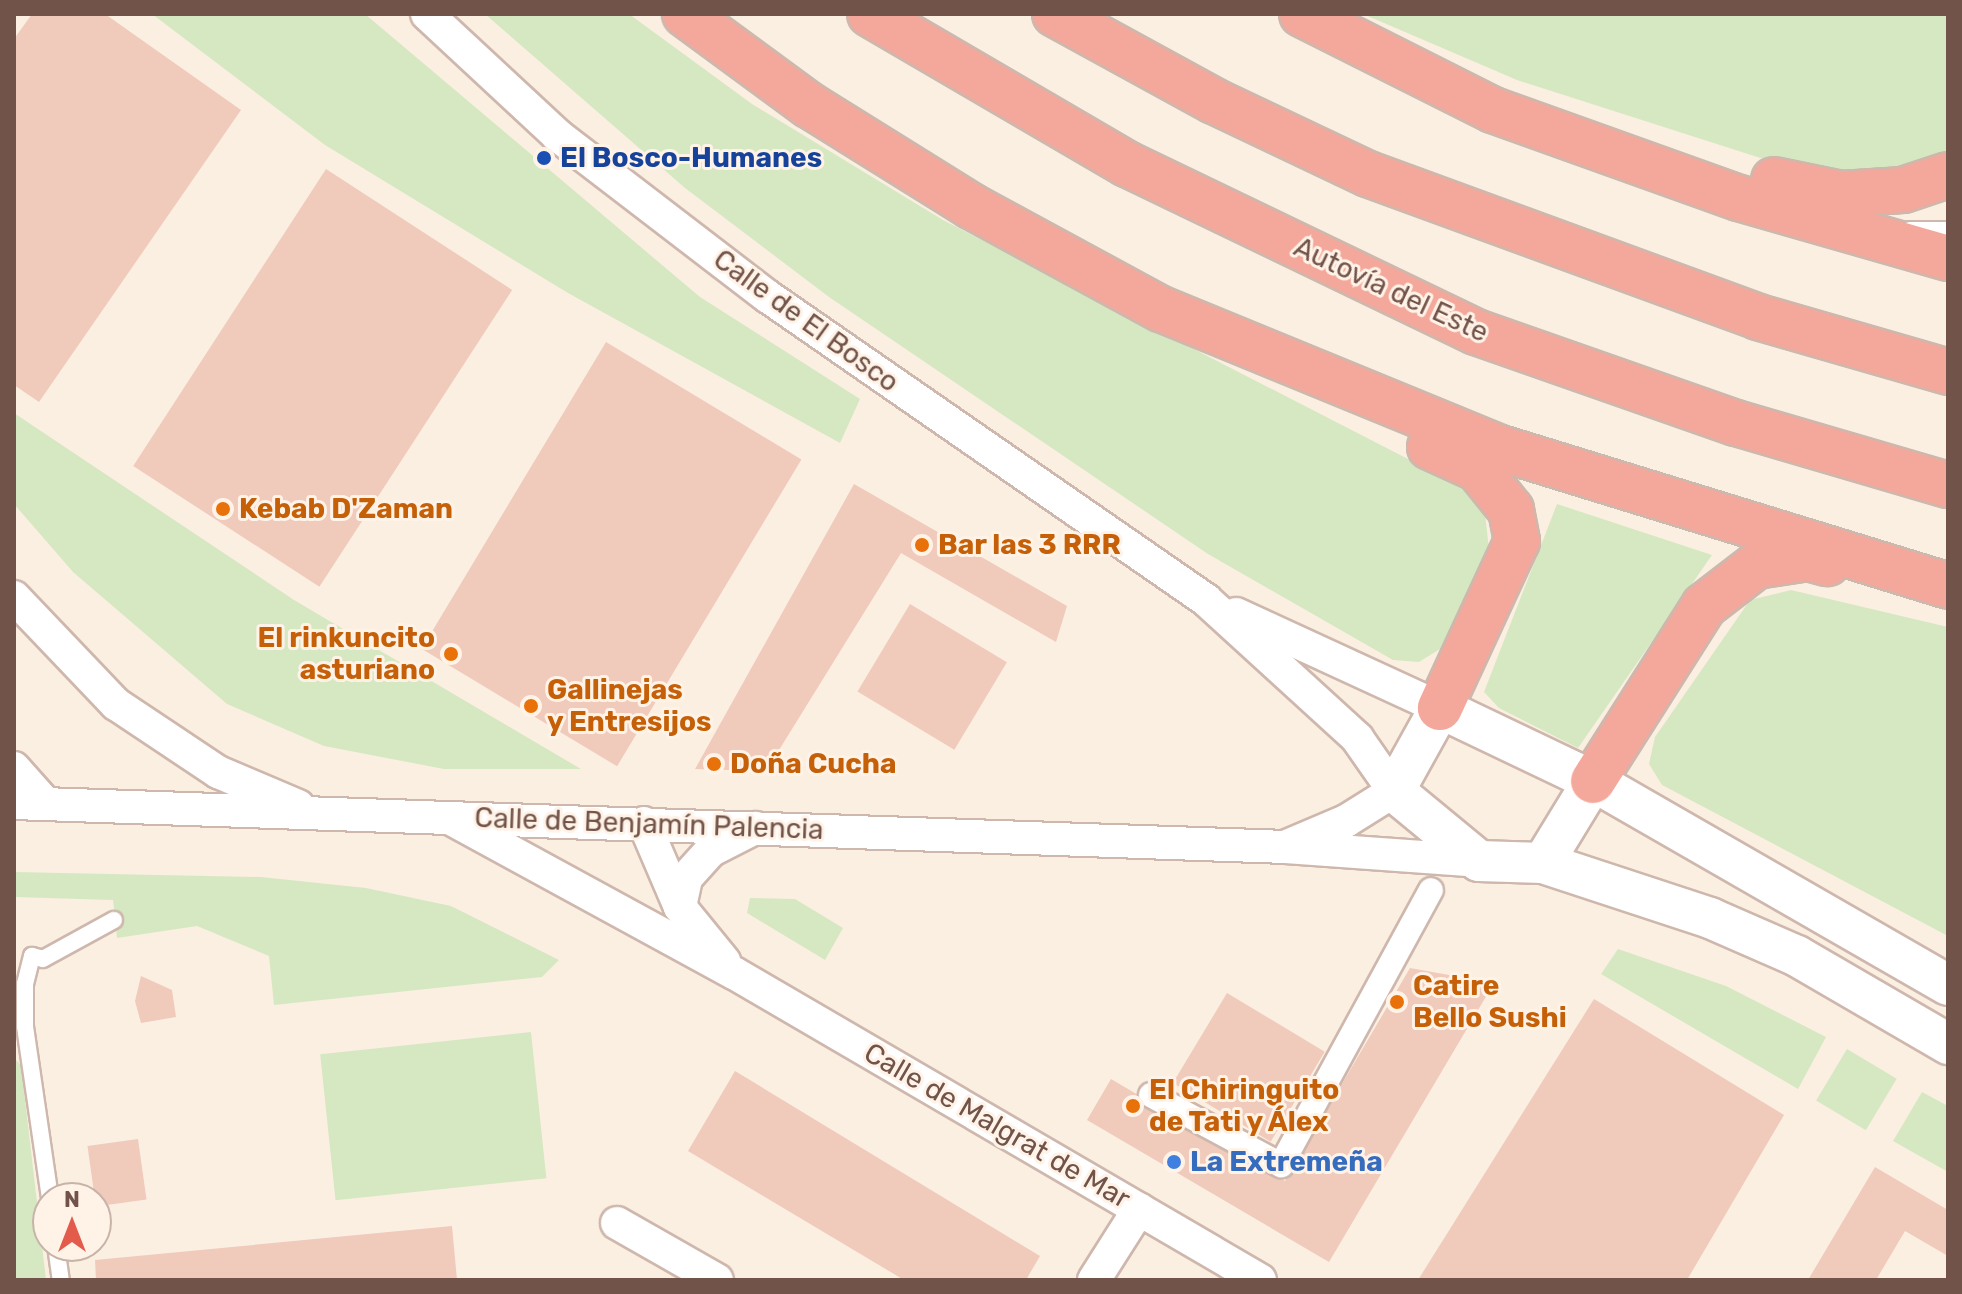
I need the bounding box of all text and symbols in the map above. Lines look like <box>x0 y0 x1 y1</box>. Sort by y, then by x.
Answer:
place label: El Bosco-Humanes <box>560 141 822 175</box>
marker: El Bosco-Humanes <box>535 149 553 167</box>
street label: Autovía del Este <box>1289 230 1493 350</box>
street label: Calle de El Bosco <box>707 243 905 399</box>
place label: Kebab D'Zaman <box>239 492 453 526</box>
marker: Kebab D'Zaman <box>214 500 232 518</box>
place label: Bar las 3 RRR <box>938 528 1121 562</box>
marker: Bar las 3 RRR <box>913 536 931 554</box>
place label: El rinkuncito asturiano <box>257 621 435 687</box>
marker: El rinkuncito asturiano <box>442 645 460 663</box>
place label: Gallinejas y Entresijos <box>547 673 712 739</box>
marker: Gallinejas y Entresijos <box>522 697 540 715</box>
place label: Doña Cucha <box>730 747 896 781</box>
marker: Doña Cucha <box>705 755 723 773</box>
street label: Calle de Benjamín Palencia <box>474 801 824 847</box>
place label: Catire Bello Sushi <box>1413 969 1567 1035</box>
marker: Catire Bello Sushi <box>1388 993 1406 1011</box>
street label: Calle de Malgrat de Mar <box>858 1036 1136 1216</box>
place label: El Chiringuito de Tati y Álex <box>1149 1073 1339 1139</box>
marker: El Chiringuito de Tati y Álex <box>1124 1097 1142 1115</box>
place label: La Extremeña <box>1190 1145 1383 1179</box>
marker: La Extremeña <box>1165 1153 1183 1171</box>
north arrow <box>32 1182 112 1262</box>
text: N <box>64 1186 80 1213</box>

